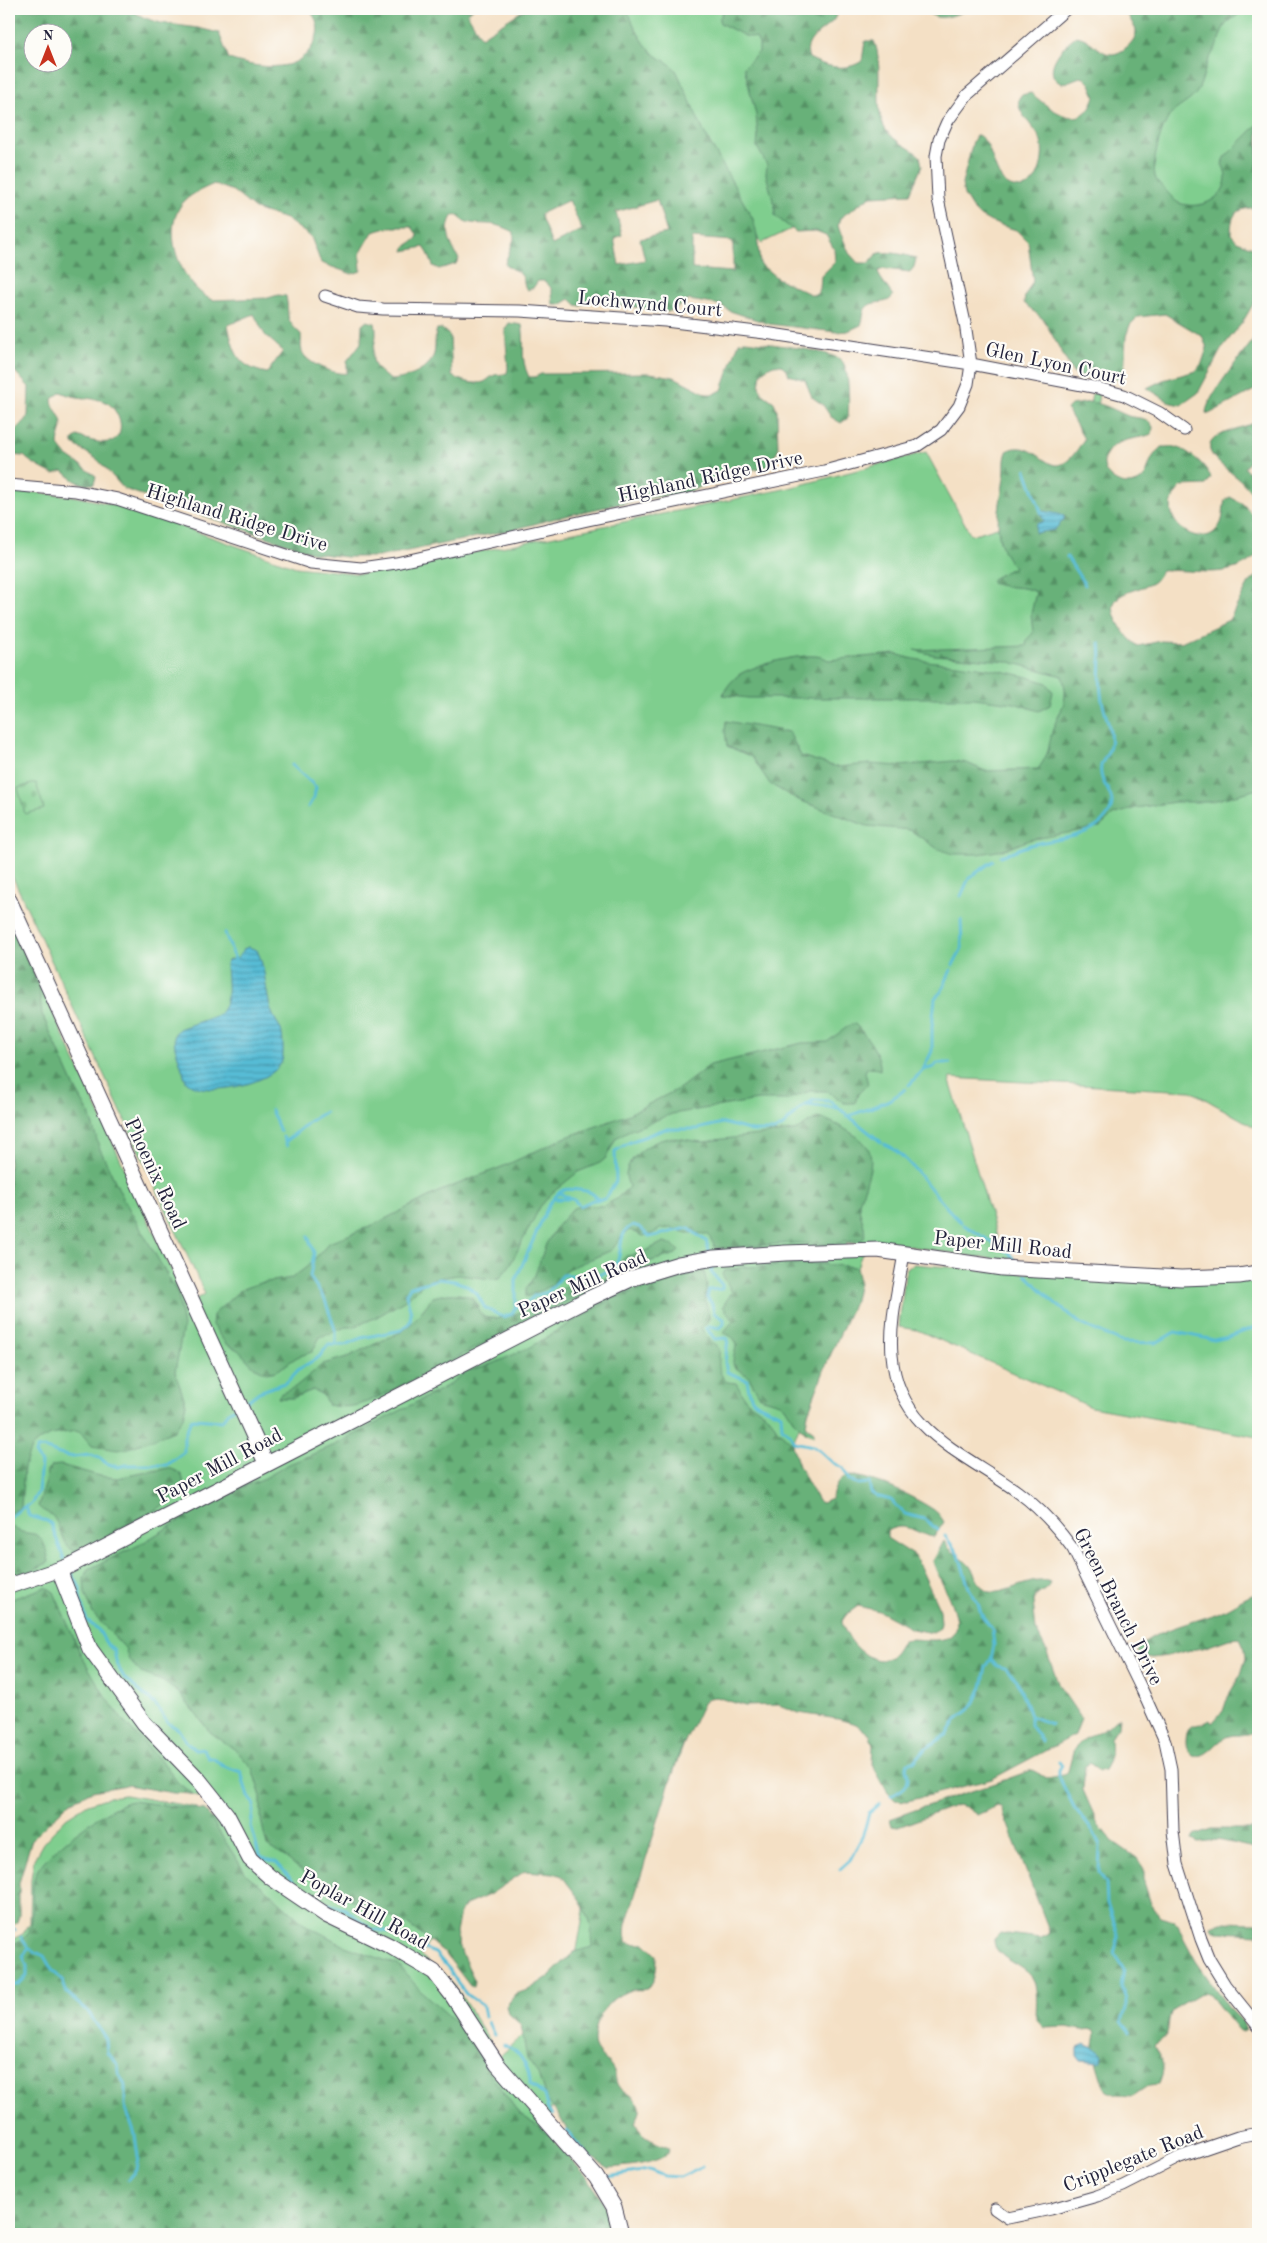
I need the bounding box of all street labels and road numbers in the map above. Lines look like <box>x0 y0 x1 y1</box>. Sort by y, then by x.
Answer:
street label: Lochwynd Court <box>577 289 723 321</box>
street label: Glen Lyon Court <box>983 340 1128 390</box>
street label: Highland Ridge Drive <box>616 449 805 507</box>
street label: Highland Ridge Drive <box>143 482 330 556</box>
street label: Phoenix Road <box>120 1115 189 1233</box>
street label: Paper Mill Road <box>933 1229 1073 1263</box>
street label: Paper Mill Road <box>515 1247 650 1322</box>
street label: Paper Mill Road <box>154 1425 286 1508</box>
street label: Green Branch Drive <box>1069 1525 1165 1689</box>
street label: Poplar Hill Road <box>296 1867 432 1954</box>
street label: Cripplegate Road <box>1061 2123 1207 2197</box>

